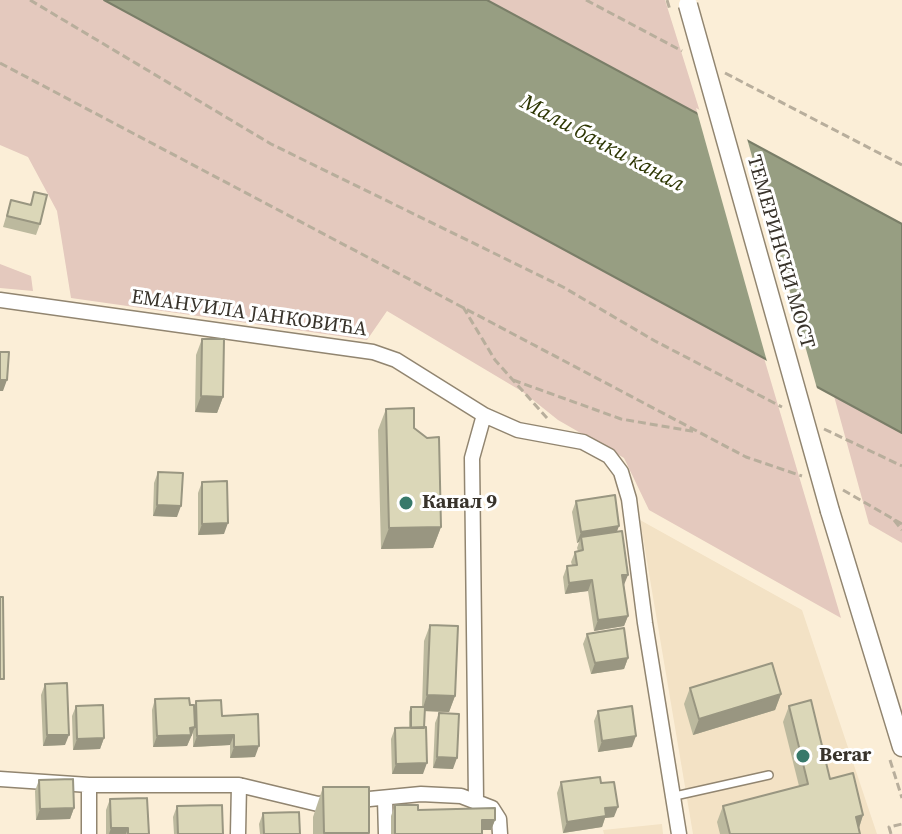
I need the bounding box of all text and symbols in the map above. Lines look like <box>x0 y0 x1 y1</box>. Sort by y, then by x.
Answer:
water label: Мали бачки канал <box>515 90 689 198</box>
street label: ТЕМЕРИНСКИ МОСТ <box>741 153 819 351</box>
street label: ЕМАНУИЛА ЈАНКОВИЋА <box>129 286 369 342</box>
place label: Канал 9 <box>422 491 497 515</box>
marker: Канал 9 <box>397 494 415 512</box>
place label: Berar <box>819 744 871 768</box>
marker: Berar <box>794 747 812 765</box>

